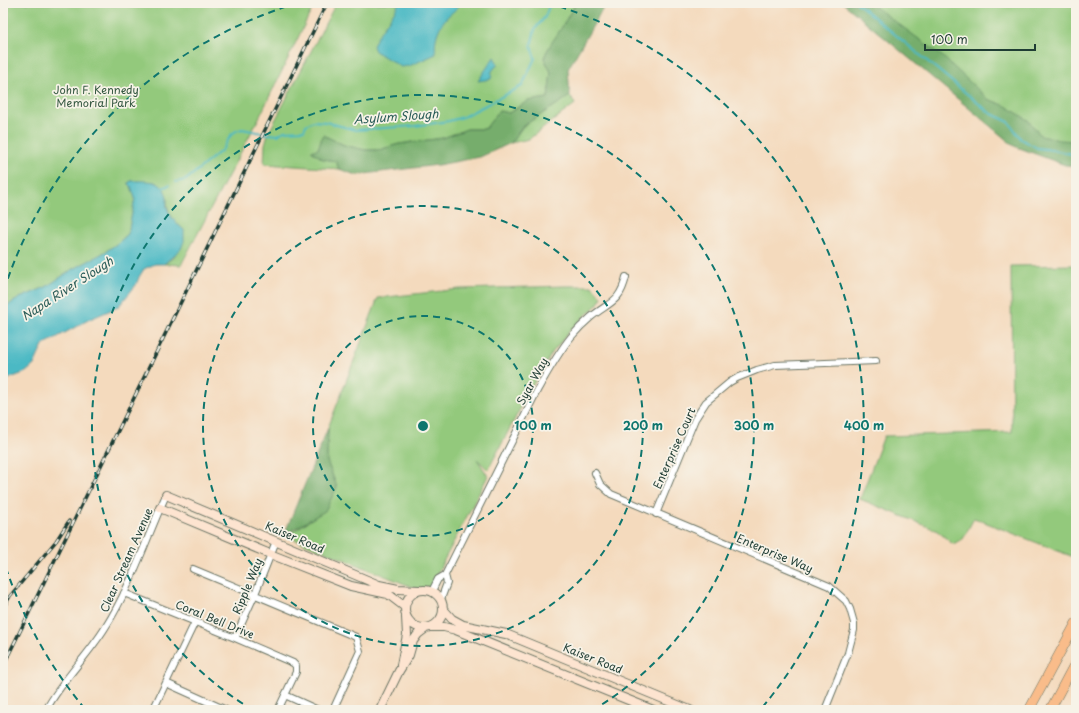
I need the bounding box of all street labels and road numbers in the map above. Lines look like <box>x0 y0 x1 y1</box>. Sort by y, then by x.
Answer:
street label: Syar Way <box>512 354 552 408</box>
street label: Enterprise Court <box>648 404 700 491</box>
street label: Clear Stream Avenue <box>95 505 157 615</box>
street label: Kaiser Road <box>263 517 327 557</box>
street label: Enterprise Way <box>734 529 816 577</box>
street label: Ripple Way <box>227 555 267 617</box>
street label: Coral Bell Drive <box>173 595 258 643</box>
street label: Kaiser Road <box>561 638 625 678</box>

